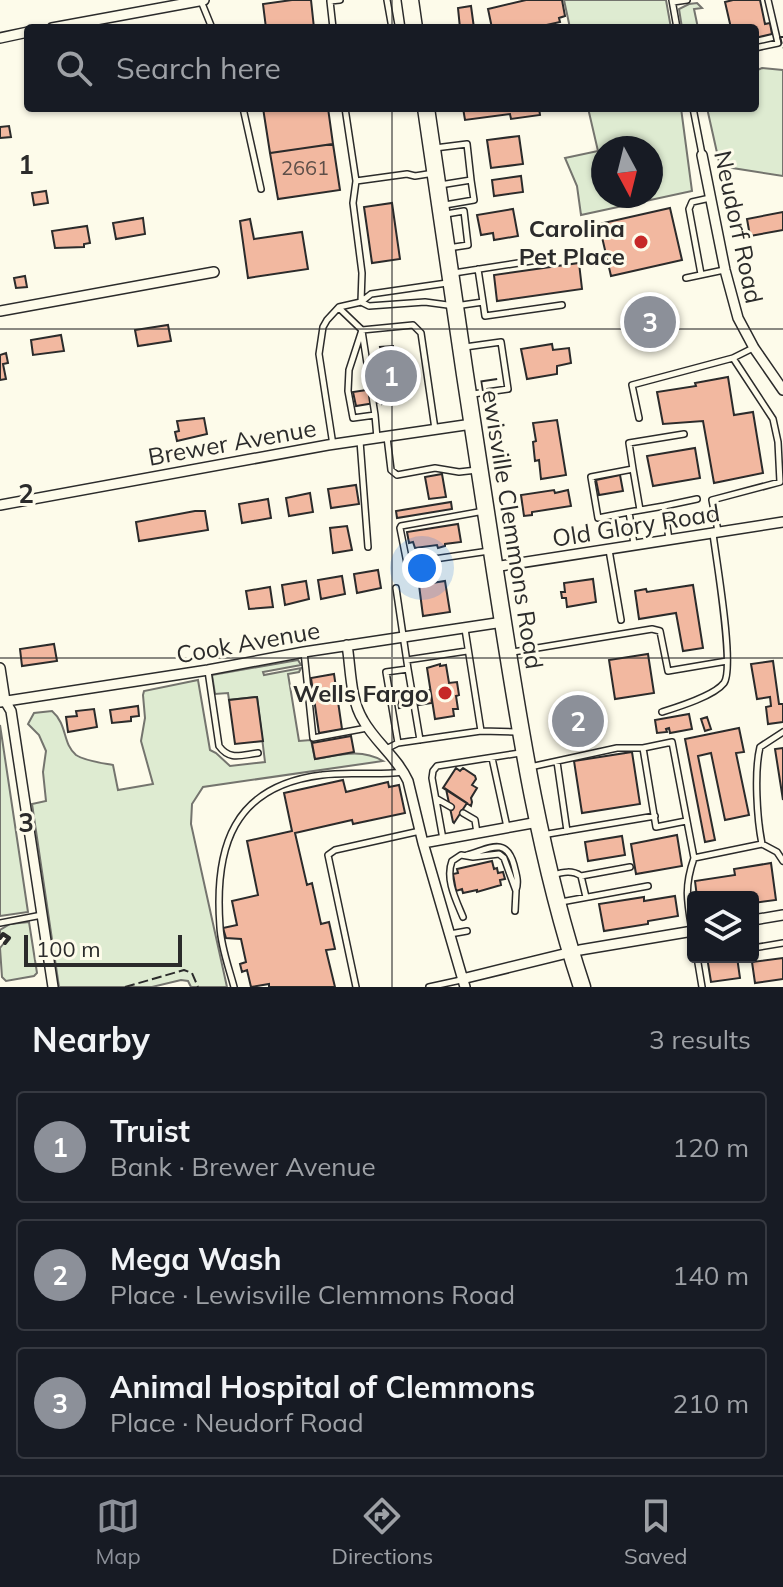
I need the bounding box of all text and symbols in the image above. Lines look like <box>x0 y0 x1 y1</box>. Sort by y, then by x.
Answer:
search box <box>24 24 759 112</box>
icon: search <box>52 46 96 90</box>
text: Search here <box>116 49 281 87</box>
north arrow <box>591 136 663 208</box>
text: 1 <box>18 148 34 181</box>
street label: Neudorf Road <box>708 148 770 306</box>
house number: 2661 <box>281 155 329 180</box>
place label: Carolina Pet Place <box>519 213 625 271</box>
marker: Carolina Pet Place <box>632 233 650 251</box>
pin: 3 <box>624 292 676 352</box>
pin: 1 <box>365 346 417 406</box>
street label: Lewisville Clemmons Road <box>474 375 550 671</box>
street label: Brewer Avenue <box>146 412 318 472</box>
text: 2 <box>18 477 34 510</box>
street label: Old Glory Road <box>550 497 722 553</box>
your location <box>402 548 442 588</box>
street label: Cook Avenue <box>174 615 322 669</box>
place label: Wells Fargo <box>293 678 429 708</box>
marker: Wells Fargo <box>436 684 454 702</box>
pin: 2 <box>552 691 604 751</box>
text: 3 <box>18 806 34 839</box>
map controls <box>687 891 759 963</box>
button: layers <box>687 891 759 963</box>
scale bar <box>24 931 182 967</box>
text: 100 m <box>36 935 101 963</box>
text: Nearby <box>32 1018 150 1061</box>
text: 3 results <box>649 1023 751 1056</box>
text: Truist <box>110 1112 190 1150</box>
text: 1 <box>52 1131 68 1164</box>
text: 120 m <box>673 1131 749 1164</box>
text: Bank · Brewer Avenue <box>110 1150 376 1183</box>
text: Mega Wash <box>110 1240 282 1278</box>
text: 2 <box>52 1259 68 1292</box>
text: 140 m <box>673 1259 749 1292</box>
text: Place · Lewisville Clemmons Road <box>110 1278 515 1311</box>
text: Animal Hospital of Clemmons <box>110 1368 535 1406</box>
text: 3 <box>52 1387 68 1420</box>
text: 210 m <box>673 1387 749 1420</box>
text: Place · Neudorf Road <box>110 1406 364 1439</box>
tab: Map <box>95 1494 141 1570</box>
tab: Directions <box>332 1494 433 1570</box>
tab: Saved <box>624 1494 688 1570</box>

